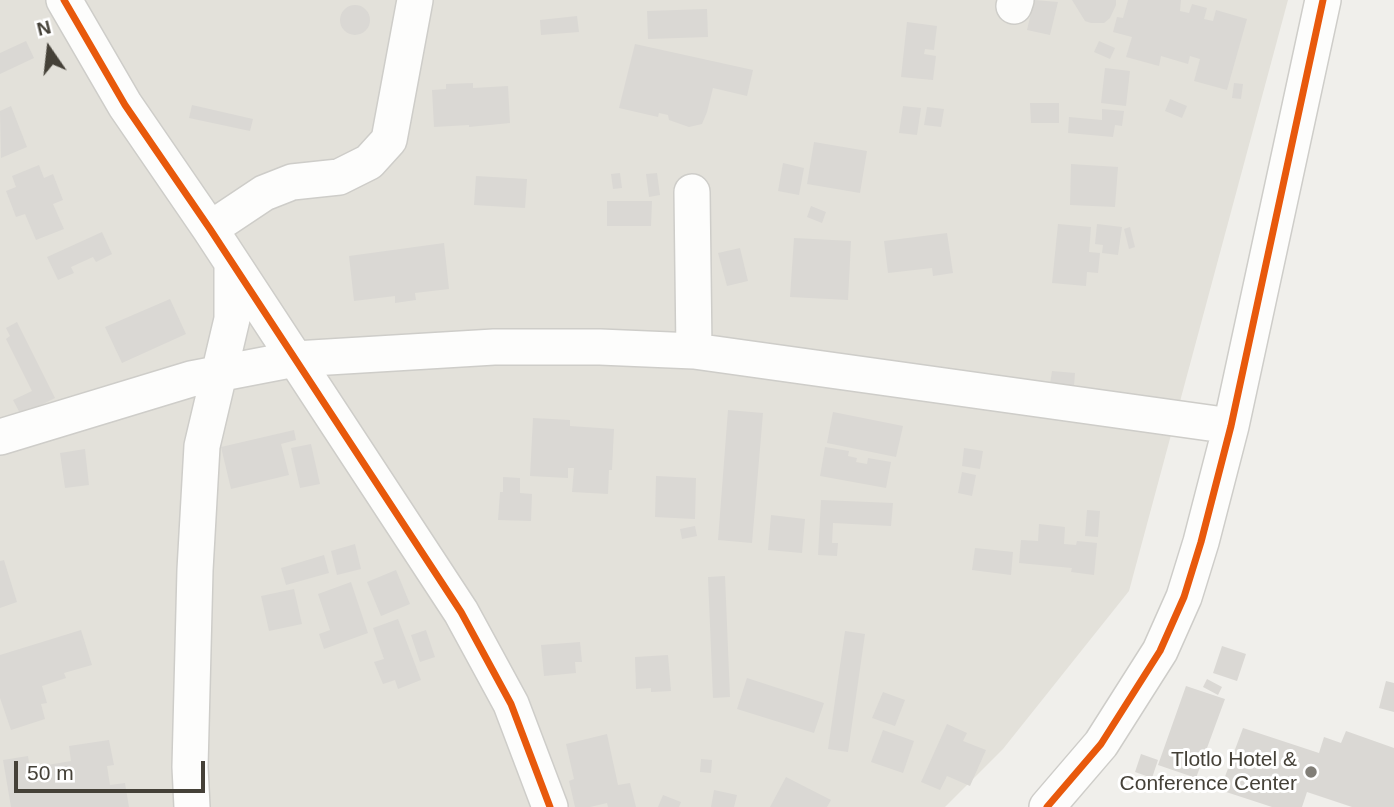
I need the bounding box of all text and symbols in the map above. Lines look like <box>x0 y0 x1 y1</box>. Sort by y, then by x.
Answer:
north arrow <box>14 14 84 84</box>
text: N <box>35 16 53 40</box>
place label: Tlotlo Hotel & Conference Center <box>1120 747 1297 797</box>
scale bar <box>18 748 208 792</box>
text: 50 m <box>27 761 74 784</box>
marker: Tlotlo Hotel & Conference Center <box>1303 764 1319 780</box>

